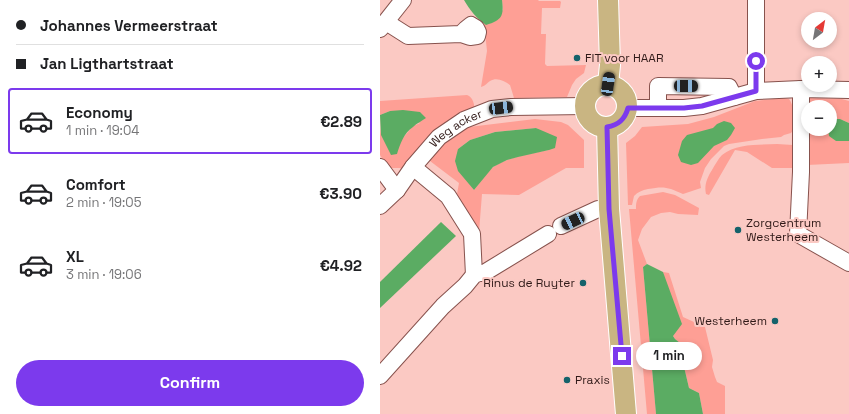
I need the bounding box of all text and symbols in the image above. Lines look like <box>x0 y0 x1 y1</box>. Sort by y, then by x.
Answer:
north arrow <box>801 12 837 48</box>
map controls <box>801 12 837 136</box>
text: Johannes Vermeerstraat <box>40 16 218 35</box>
place label: FIT voor HAAR <box>585 50 663 66</box>
route start <box>747 52 765 70</box>
marker: FIT voor HAAR <box>572 53 582 63</box>
text: Jan Ligthartstraat <box>40 54 174 73</box>
button: + <box>801 56 837 92</box>
car <box>600 71 616 97</box>
car <box>674 80 698 92</box>
button: − <box>801 100 837 136</box>
car <box>488 101 514 115</box>
icon: car <box>18 103 54 139</box>
text: Economy <box>66 103 133 122</box>
street label: Weg acker <box>426 106 485 151</box>
text: €2.89 <box>320 112 362 131</box>
text: 1 min · 19:04 <box>66 122 139 139</box>
icon: car <box>18 175 54 211</box>
text: Comfort <box>66 175 126 194</box>
text: €3.90 <box>319 184 362 203</box>
text: 2 min · 19:05 <box>66 194 141 211</box>
car <box>560 210 586 232</box>
place label: Zorgcentrum Westerheem <box>746 215 821 245</box>
marker: Zorgcentrum Westerheem <box>733 225 743 235</box>
icon: car <box>18 247 54 283</box>
text: XL <box>66 247 84 266</box>
text: €4.92 <box>320 256 362 275</box>
text: 3 min · 19:06 <box>66 266 142 283</box>
place label: Rinus de Ruyter <box>483 275 575 291</box>
marker: Rinus de Ruyter <box>578 278 588 288</box>
place label: Westerheem <box>695 313 767 329</box>
marker: Westerheem <box>770 316 780 326</box>
callout: 1 min <box>636 342 702 370</box>
route end <box>613 347 631 365</box>
text: 1 min <box>653 347 685 364</box>
button: Confirm <box>16 360 364 406</box>
place label: Praxis <box>575 372 610 388</box>
marker: Praxis <box>562 375 572 385</box>

